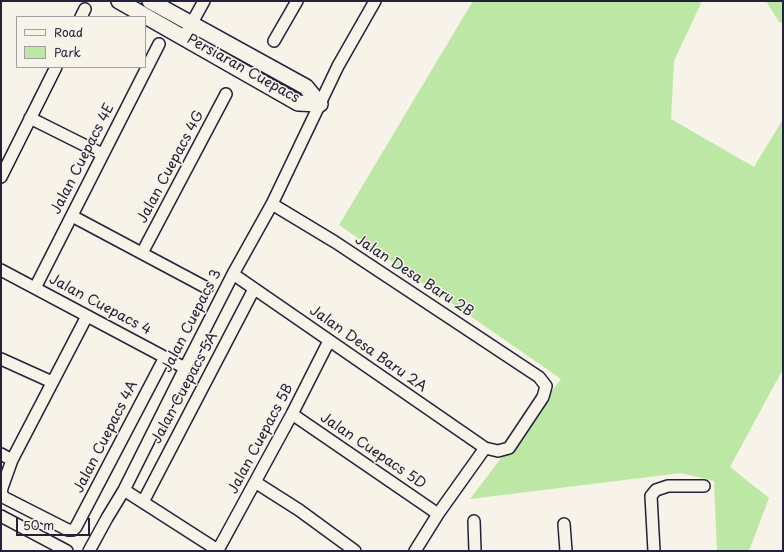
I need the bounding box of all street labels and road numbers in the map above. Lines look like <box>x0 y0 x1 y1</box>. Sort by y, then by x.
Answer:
street label: Persiaran Cuepacs <box>184 31 302 107</box>
street label: Jalan Cuepacs 4E <box>48 101 118 217</box>
street label: Jalan Cuepacs 4G <box>134 108 208 226</box>
street label: Jalan Desa Baru 2B <box>352 231 476 321</box>
street label: Jalan Cuepacs 3 <box>159 267 225 375</box>
street label: Jalan Cuepacs 4 <box>46 271 154 339</box>
street label: Jalan Desa Baru 2A <box>306 302 430 396</box>
street label: Jalan Cuepacs 5A <box>149 329 221 447</box>
street label: Jalan Cuepacs 4A <box>71 378 141 496</box>
street label: Jalan Cuepacs 5B <box>225 381 297 497</box>
street label: Jalan Cuepacs 5D <box>317 409 429 493</box>

